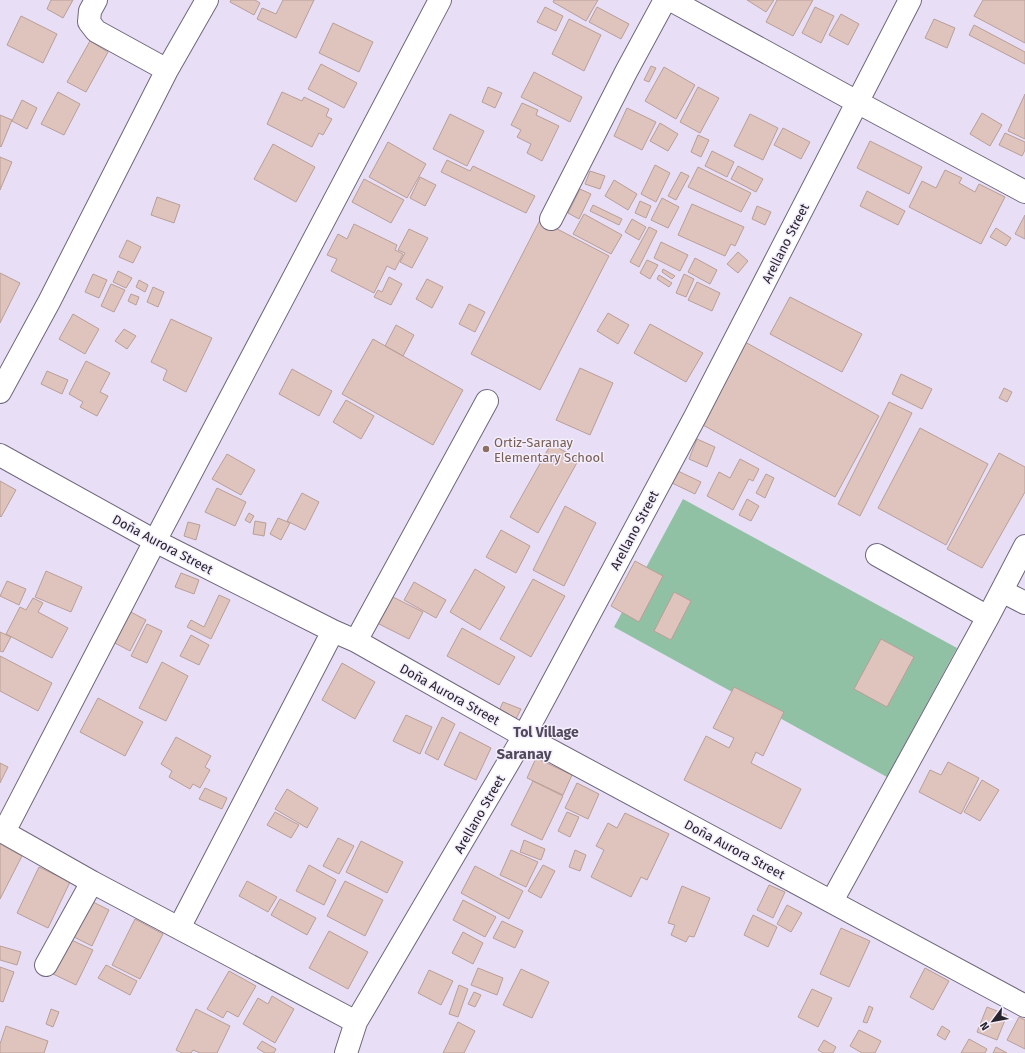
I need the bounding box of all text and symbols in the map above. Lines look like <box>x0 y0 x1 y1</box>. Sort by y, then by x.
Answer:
street label: Arellano Street <box>759 200 812 286</box>
place label: Ortiz-Saranay Elementary School <box>494 435 604 465</box>
marker: Ortiz-Saranay Elementary School <box>481 444 491 454</box>
street label: Arellano Street <box>607 488 662 572</box>
street label: Doña Aurora Street <box>110 512 216 577</box>
street label: Doña Aurora Street <box>397 661 503 728</box>
district label: Tol Village <box>513 724 579 741</box>
district label: Saranay <box>497 745 552 763</box>
street label: Arellano Street <box>451 772 508 856</box>
street label: Doña Aurora Street <box>682 817 788 882</box>
north arrow <box>973 1001 1013 1041</box>
text: N <box>977 1019 992 1033</box>

